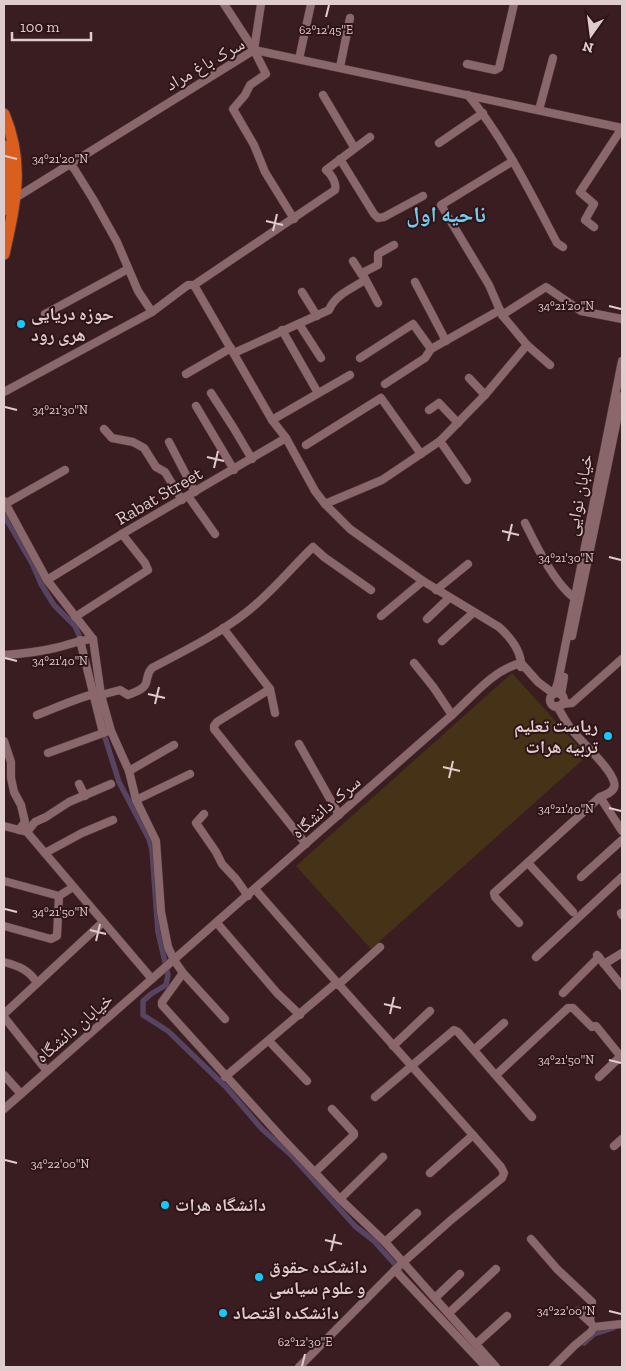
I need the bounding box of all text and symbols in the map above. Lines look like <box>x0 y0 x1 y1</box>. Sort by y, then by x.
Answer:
scale bar <box>12 10 91 42</box>
north arrow <box>566 10 616 60</box>
text: 100 m <box>20 18 59 36</box>
text: 62°12'45"E <box>299 23 353 37</box>
street label: سرک باغ مراد <box>161 33 249 95</box>
text: N <box>580 38 595 57</box>
text: 34°21'20"N <box>32 152 88 166</box>
district label: ناحیه اول <box>406 201 486 228</box>
text: 34°21'20"N <box>538 299 594 313</box>
place label: حوزه دریایی هری رود <box>31 303 114 346</box>
marker: حوزه دریایی هری رود <box>15 318 27 330</box>
text: 34°21'30"N <box>32 403 88 417</box>
street label: خیابان نوایی <box>560 452 598 538</box>
street label: Rabat Street <box>112 462 206 530</box>
text: 34°21'30"N <box>538 551 594 565</box>
text: 34°21'40"N <box>32 654 88 668</box>
place label: ریاست تعلیم تربیه هرات <box>514 715 598 758</box>
marker: ریاست تعلیم تربیه هرات <box>602 730 614 742</box>
street label: سرک دانشگاه <box>287 771 365 843</box>
text: 34°21'40"N <box>538 802 594 816</box>
text: 34°21'50"N <box>32 905 88 919</box>
street label: خیابان دانشگاه <box>31 988 117 1068</box>
text: 34°21'50"N <box>538 1053 594 1067</box>
text: 34°22'00"N <box>31 1157 89 1171</box>
place label: دانشگاه هرات <box>175 1194 266 1216</box>
marker: دانشگاه هرات <box>159 1199 171 1211</box>
place label: دانشکده حقوق و علوم سیاسی <box>269 1256 367 1300</box>
marker: دانشکده حقوق و علوم سیاسی <box>253 1271 265 1283</box>
place label: دانشکده اقتصاد <box>233 1302 339 1324</box>
text: 34°22'00"N <box>537 1304 595 1318</box>
marker: دانشکده اقتصاد <box>217 1307 229 1319</box>
text: 62°12'30"E <box>278 1335 332 1349</box>

